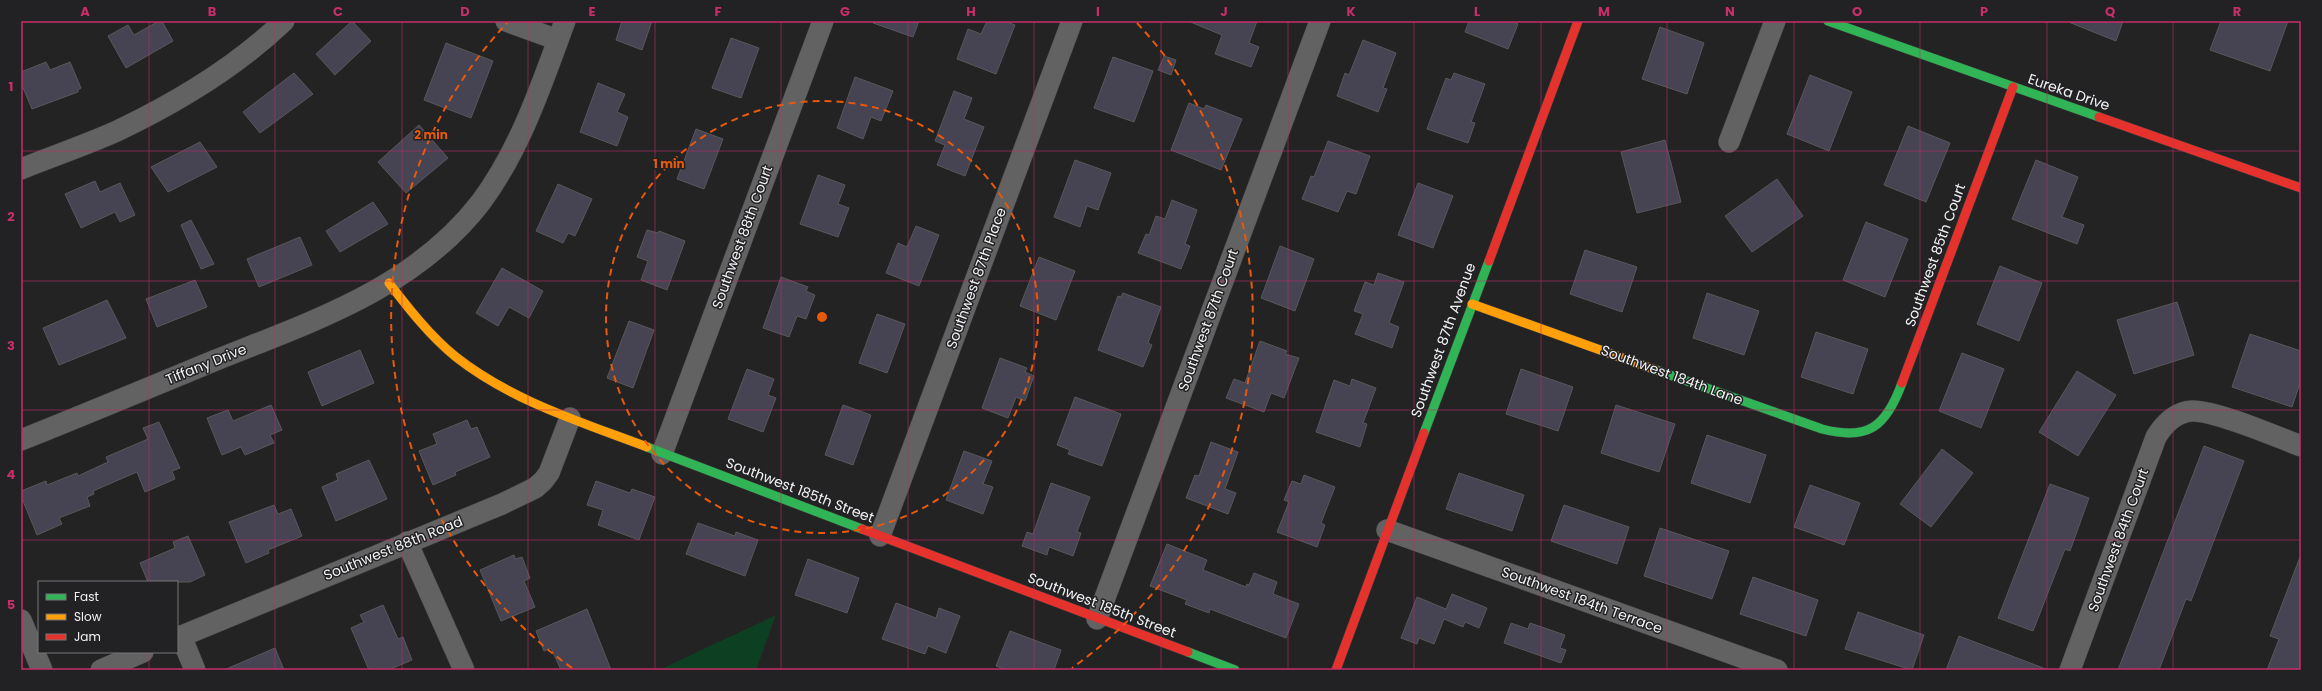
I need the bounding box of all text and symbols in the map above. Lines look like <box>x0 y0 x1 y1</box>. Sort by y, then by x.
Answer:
text: A <box>80 2 90 21</box>
text: B <box>208 2 217 21</box>
text: C <box>333 2 343 21</box>
text: D <box>460 2 470 21</box>
text: E <box>588 2 596 21</box>
text: F <box>714 2 722 21</box>
text: G <box>840 2 850 21</box>
text: H <box>966 2 976 21</box>
text: I <box>1096 2 1100 21</box>
text: J <box>1220 2 1228 21</box>
text: K <box>1346 2 1356 21</box>
text: L <box>1474 2 1480 21</box>
text: M <box>1598 2 1610 21</box>
text: N <box>1725 2 1735 21</box>
text: O <box>1852 2 1862 21</box>
text: P <box>1980 2 1988 21</box>
text: Q <box>2105 2 2115 21</box>
text: R <box>2233 2 2241 21</box>
street label: Eureka Drive <box>2025 69 2113 115</box>
text: 1 <box>9 77 13 96</box>
text: 2 min <box>414 126 448 143</box>
text: 1 min <box>653 155 685 172</box>
street label: Southwest 88th Court <box>707 163 777 311</box>
street label: Southwest 85th Court <box>1900 181 1970 329</box>
street label: Southwest 87th Place <box>941 204 1011 351</box>
text: 2 <box>7 207 15 226</box>
street label: Southwest 87th Court <box>1173 246 1243 394</box>
street label: Southwest 87th Avenue <box>1406 260 1480 420</box>
centre of rings <box>815 310 829 324</box>
text: 3 <box>7 336 15 355</box>
street label: Tiffany Drive <box>163 339 250 389</box>
street label: Southwest 184th Lane <box>1598 340 1746 410</box>
street label: Southwest 185th Street <box>723 452 877 528</box>
text: 4 <box>7 465 16 484</box>
street label: Southwest 84th Court <box>2083 466 2153 614</box>
street label: Southwest 88th Road <box>320 511 466 585</box>
street label: Southwest 184th Terrace <box>1499 562 1665 639</box>
street label: Southwest 185th Street <box>1025 567 1179 643</box>
legend <box>38 581 178 653</box>
text: Fast <box>74 588 99 605</box>
text: 5 <box>7 595 15 614</box>
text: Slow <box>74 608 102 625</box>
text: Jam <box>74 628 101 645</box>

